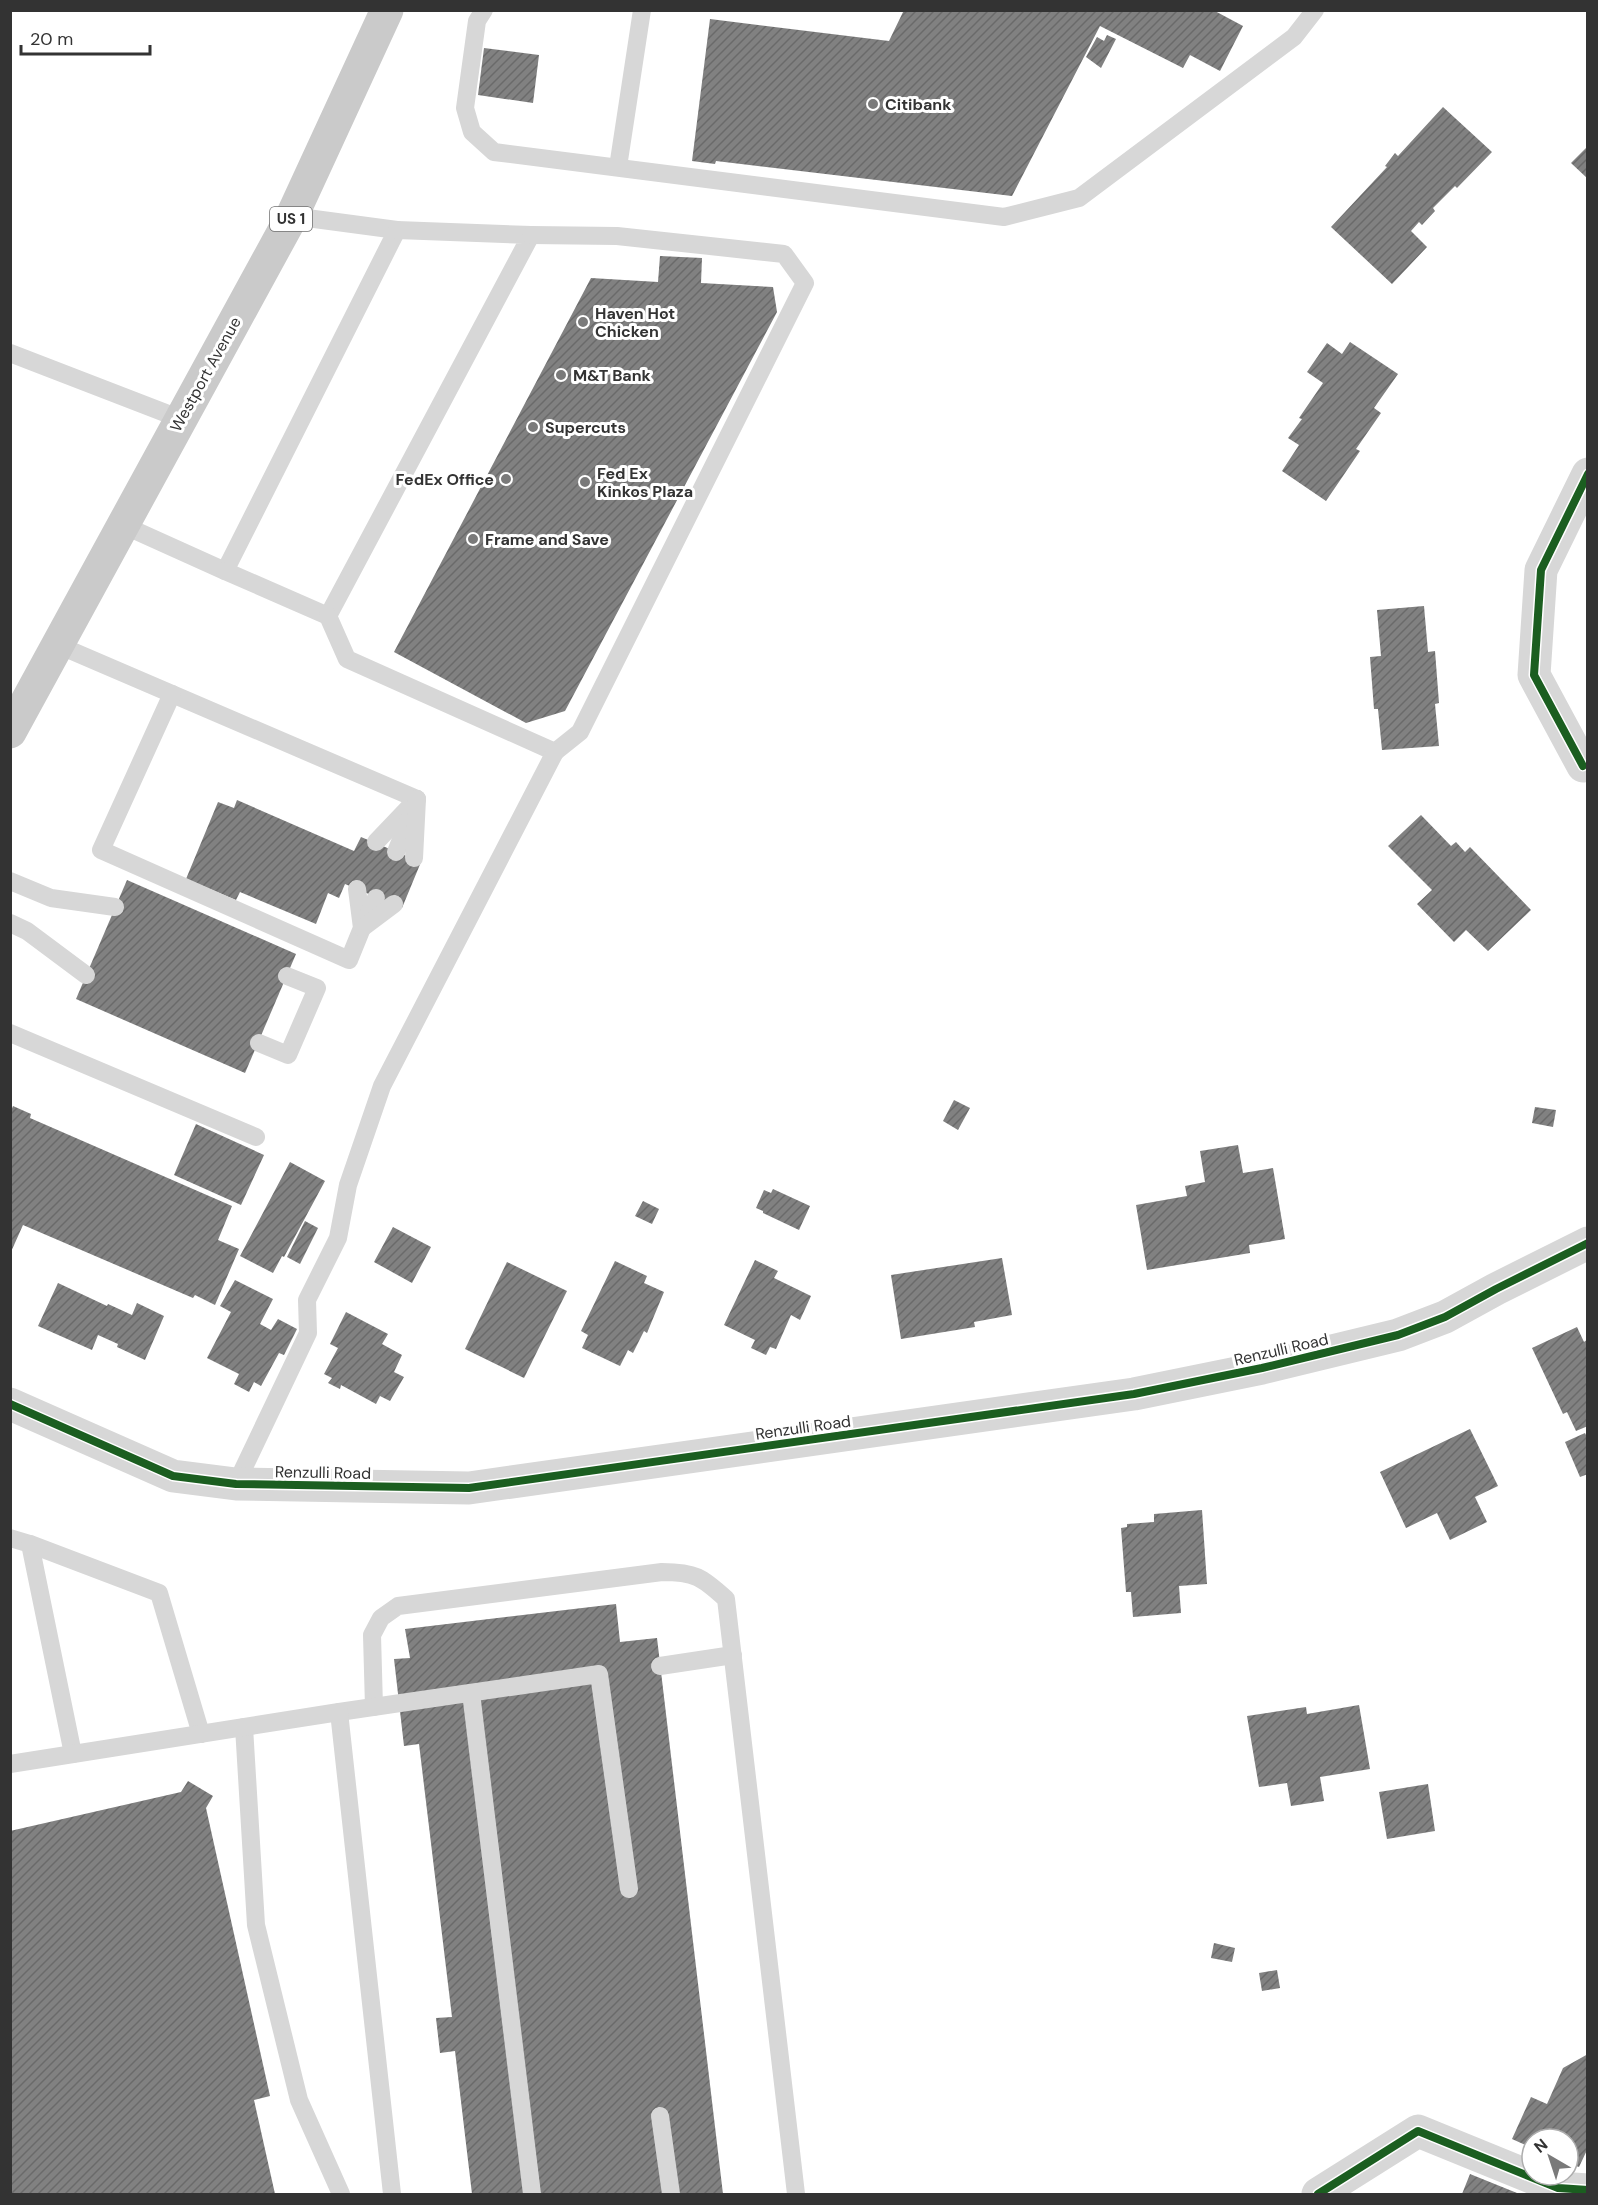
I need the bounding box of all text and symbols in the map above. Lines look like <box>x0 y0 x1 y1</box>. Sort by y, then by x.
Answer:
scale bar <box>21 18 150 56</box>
text: 20 m <box>30 27 73 51</box>
place label: Citibank <box>885 94 952 115</box>
marker: Citibank <box>866 97 880 111</box>
road number: US 1 <box>270 207 312 231</box>
place label: Haven Hot Chicken <box>595 303 675 342</box>
street label: Westport Avenue <box>165 313 246 435</box>
marker: Haven Hot Chicken <box>576 315 590 329</box>
place label: M&T Bank <box>573 365 652 386</box>
marker: M&T Bank <box>554 368 568 382</box>
place label: Supercuts <box>545 417 626 438</box>
marker: Supercuts <box>526 420 540 434</box>
place label: Fed Ex Kinkos Plaza <box>597 463 693 502</box>
place label: FedEx Office <box>396 469 494 490</box>
marker: FedEx Office <box>499 472 513 486</box>
marker: Fed Ex Kinkos Plaza <box>578 475 592 489</box>
place label: Frame and Save <box>485 529 609 550</box>
marker: Frame and Save <box>466 532 480 546</box>
street label: Renzulli Road <box>1232 1328 1330 1371</box>
street label: Renzulli Road <box>754 1410 852 1445</box>
street label: Renzulli Road <box>275 1461 371 1484</box>
north arrow <box>1520 2127 1580 2187</box>
text: N <box>1530 2134 1552 2158</box>

